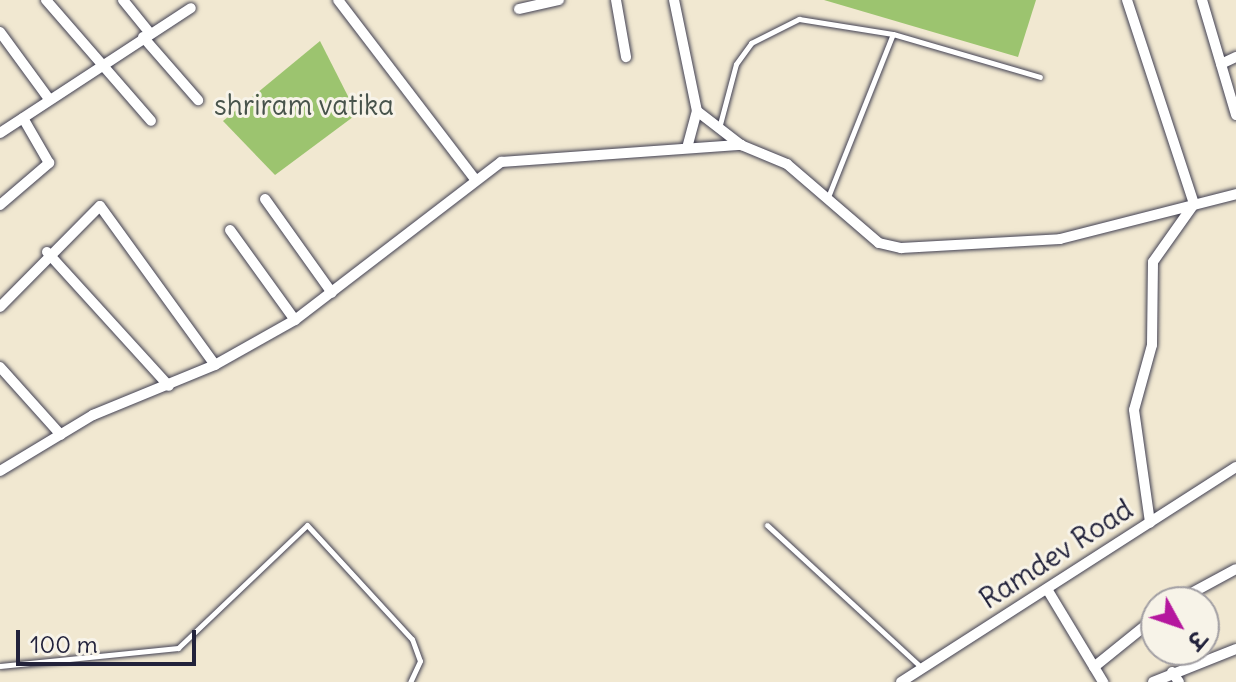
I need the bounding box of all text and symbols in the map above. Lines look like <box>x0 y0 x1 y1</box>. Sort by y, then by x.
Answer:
park label: shriram vatika <box>214 88 394 122</box>
street label: Ramdev Road <box>973 492 1139 616</box>
north arrow <box>1140 586 1220 666</box>
scale bar <box>20 614 200 664</box>
text: उ <box>1181 626 1212 655</box>
text: 100 m <box>30 629 98 659</box>

